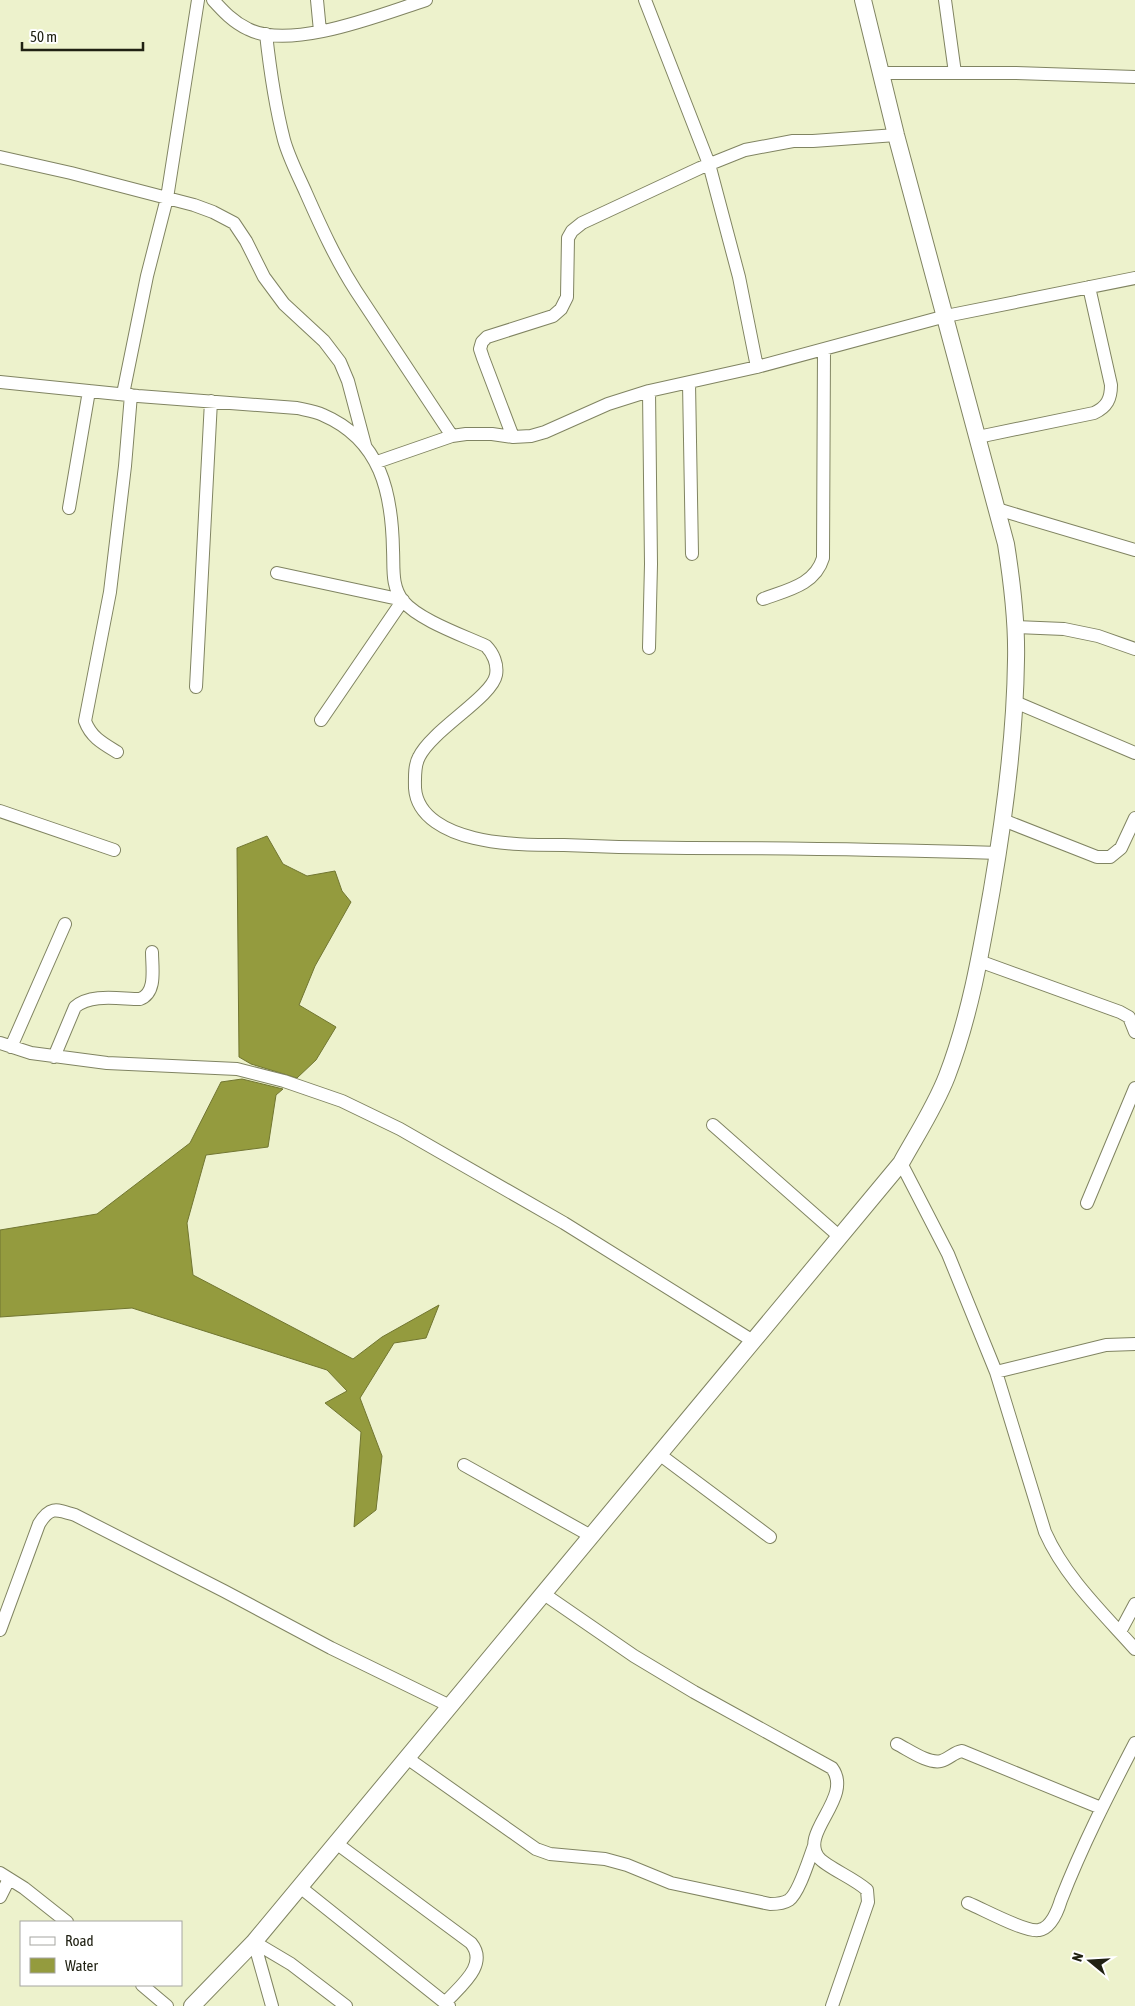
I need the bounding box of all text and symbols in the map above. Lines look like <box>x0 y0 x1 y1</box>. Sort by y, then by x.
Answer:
scale bar <box>22 20 144 52</box>
text: 50 m <box>30 28 57 45</box>
legend <box>20 1921 182 1986</box>
text: Road <box>65 1932 94 1949</box>
north arrow <box>1065 1936 1115 1986</box>
text: N <box>1069 1951 1087 1963</box>
text: Water <box>65 1957 98 1974</box>

